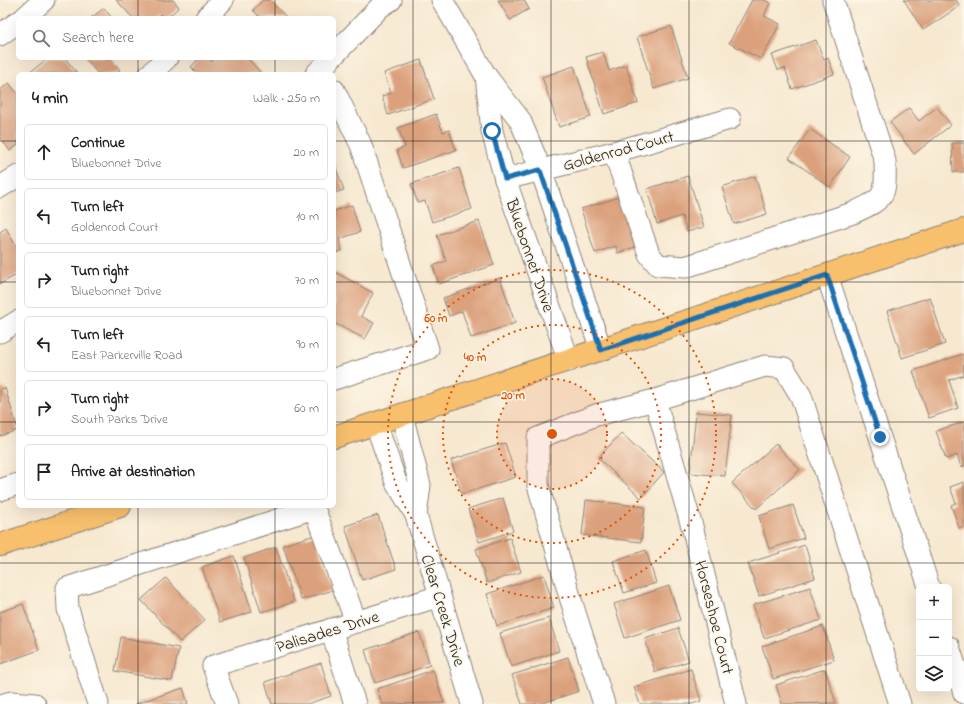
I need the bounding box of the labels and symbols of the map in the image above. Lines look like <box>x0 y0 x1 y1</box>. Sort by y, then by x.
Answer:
route start <box>483 122 501 140</box>
street label: Goldenrod Court <box>560 125 677 178</box>
street label: Bluebonnet Drive <box>498 195 561 316</box>
text: 60 m <box>424 310 448 328</box>
text: 40 m <box>463 349 487 367</box>
text: 20 m <box>500 387 525 405</box>
centre of rings <box>545 427 559 441</box>
route end <box>871 428 889 446</box>
street label: Clear Creek Drive <box>414 552 472 670</box>
street label: Horseshoe Court <box>687 558 740 677</box>
street label: Palisades Drive <box>272 605 383 660</box>

